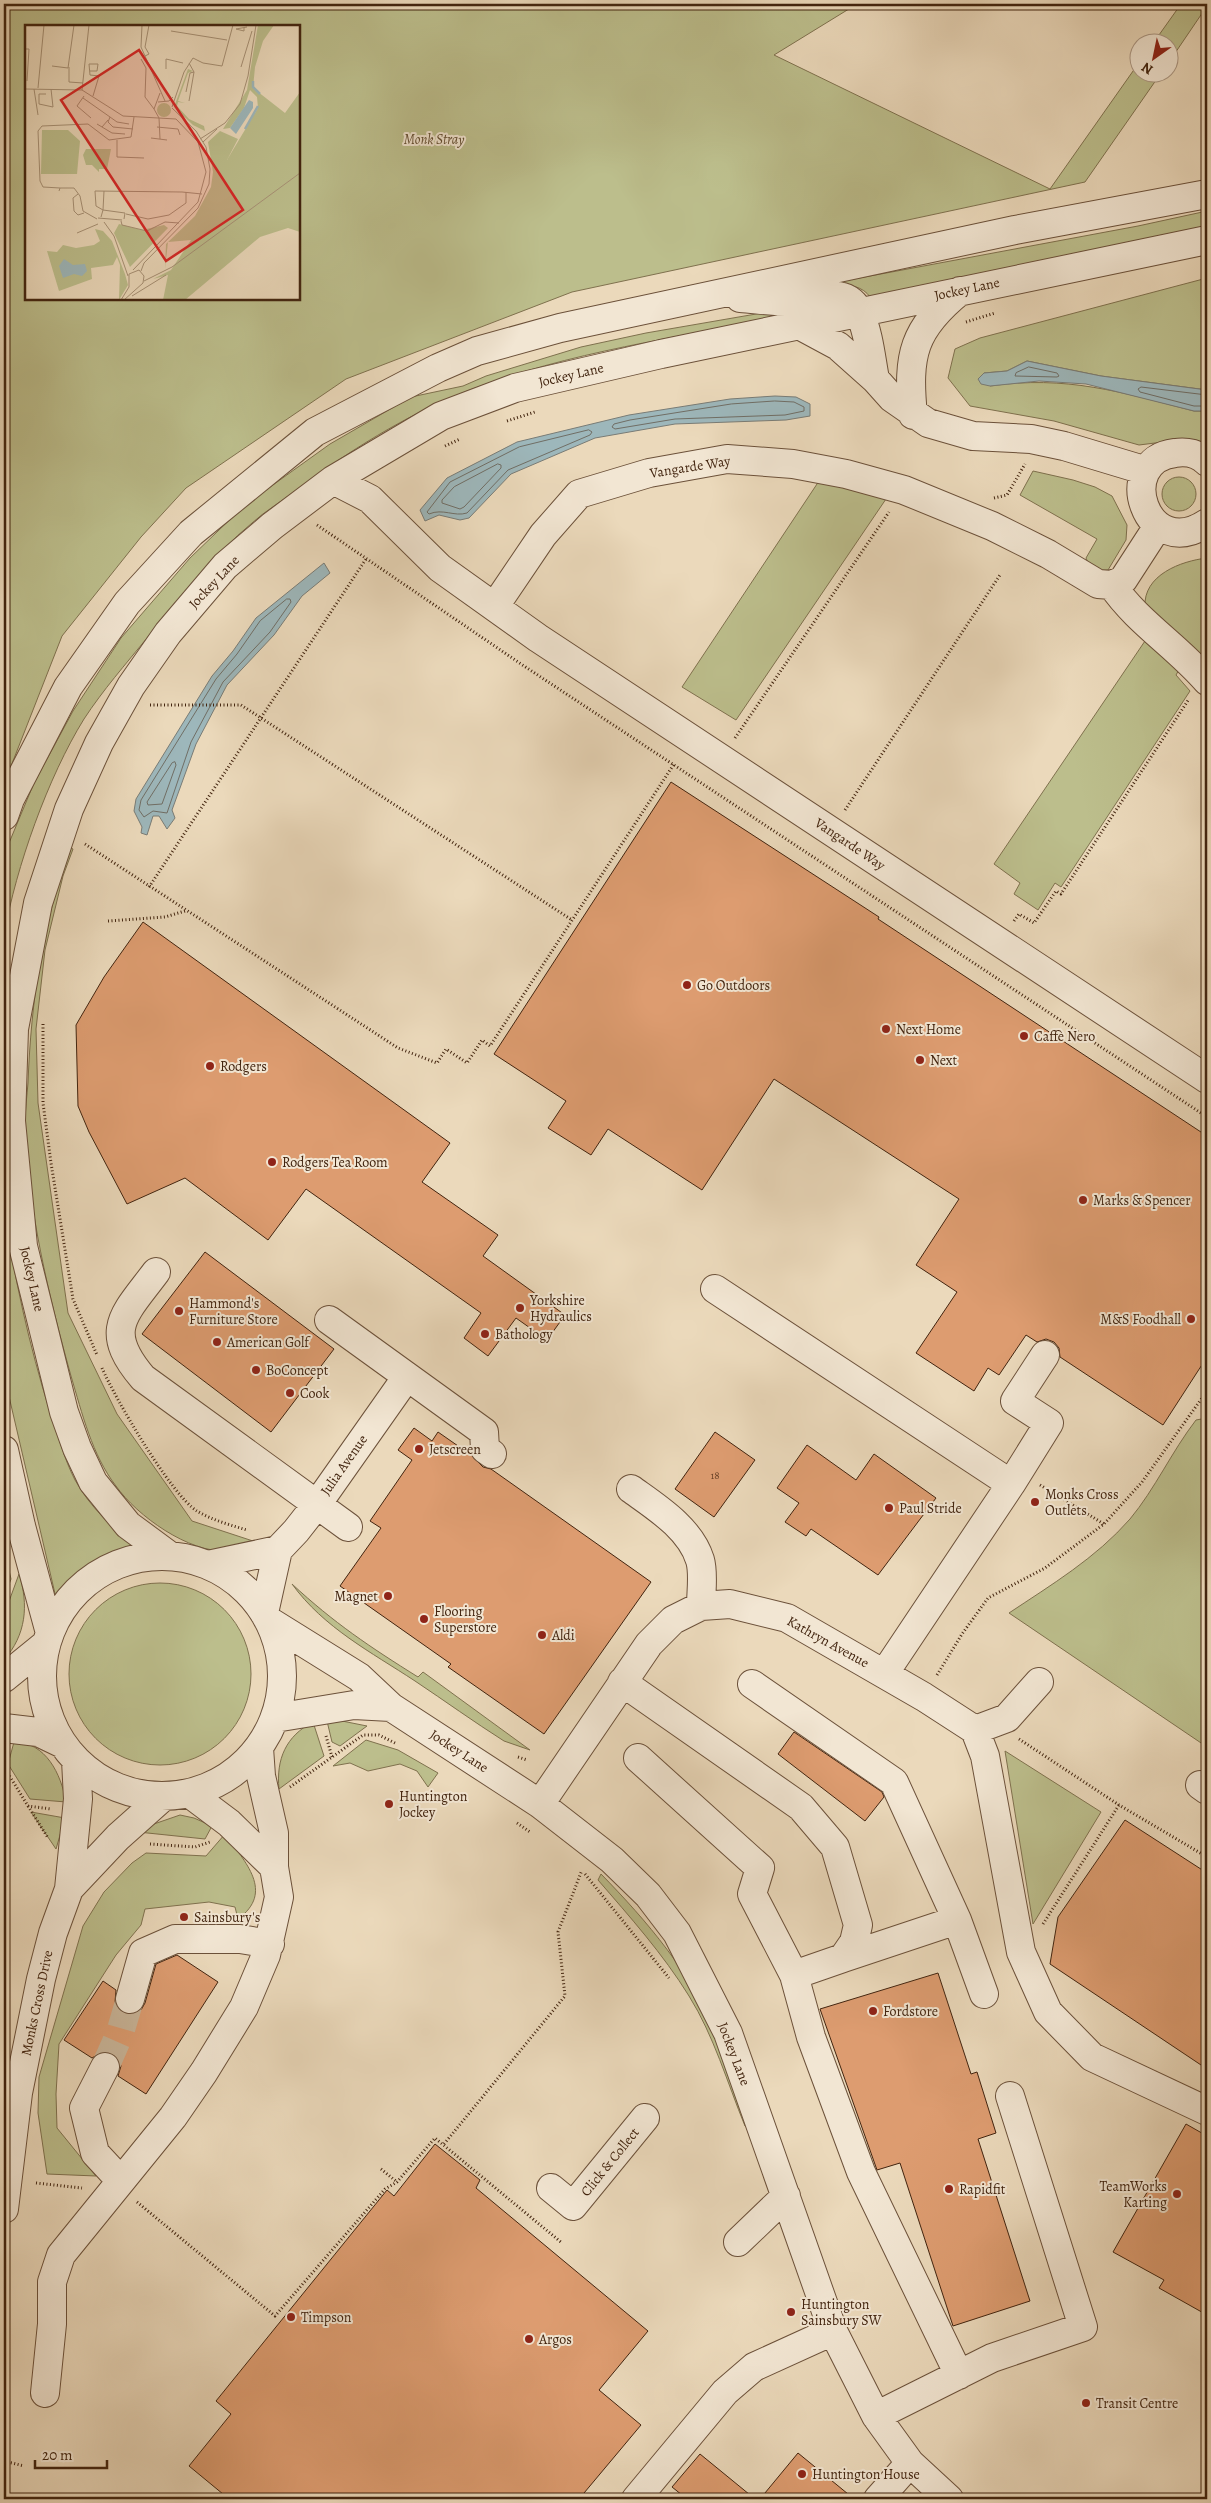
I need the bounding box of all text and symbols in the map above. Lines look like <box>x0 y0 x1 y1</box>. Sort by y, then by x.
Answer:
inset map <box>25 25 300 300</box>
north arrow <box>1128 32 1178 82</box>
text: N <box>1138 58 1157 79</box>
park label: Monk Stray <box>404 130 464 149</box>
street label: Jockey Lane <box>933 273 1001 305</box>
street label: Jockey Lane <box>536 358 606 392</box>
street label: Vangarde Way <box>647 451 732 483</box>
street label: Jockey Lane <box>184 551 244 613</box>
street label: Vangarde Way <box>810 813 890 875</box>
place label: Go Outdoors <box>697 976 770 995</box>
marker: Go Outdoors <box>681 979 693 991</box>
place label: Next Home <box>896 1020 961 1039</box>
marker: Next Home <box>880 1023 892 1035</box>
place label: Caffè Nero <box>1034 1027 1095 1046</box>
marker: Caffè Nero <box>1018 1030 1030 1042</box>
place label: Next <box>930 1051 957 1070</box>
marker: Next <box>914 1054 926 1066</box>
place label: Rodgers <box>220 1057 267 1076</box>
marker: Rodgers <box>204 1060 216 1072</box>
place label: Rodgers Tea Room <box>282 1153 388 1172</box>
marker: Rodgers Tea Room <box>266 1156 278 1168</box>
place label: Marks & Spencer <box>1093 1191 1191 1210</box>
marker: Marks & Spencer <box>1077 1194 1089 1206</box>
street label: Jockey Lane <box>15 1244 49 1314</box>
place label: Yorkshire Hydraulics <box>529 1291 592 1326</box>
place label: Hammond's Furniture Store <box>189 1294 278 1329</box>
marker: Yorkshire Hydraulics <box>514 1302 526 1314</box>
marker: Hammond's Furniture Store <box>173 1305 185 1317</box>
place label: M&S Foodhall <box>1100 1310 1182 1329</box>
marker: M&S Foodhall <box>1185 1313 1197 1325</box>
place label: Bathology <box>495 1325 553 1344</box>
marker: Bathology <box>479 1328 491 1340</box>
place label: American Golf <box>226 1333 311 1352</box>
marker: American Golf <box>211 1336 223 1348</box>
place label: BoConcept <box>266 1361 329 1380</box>
marker: BoConcept <box>250 1364 262 1376</box>
place label: Cook <box>300 1384 329 1403</box>
marker: Cook <box>284 1387 296 1399</box>
street label: Julia Avenue <box>316 1431 372 1499</box>
place label: Jetscreen <box>429 1440 481 1459</box>
marker: Jetscreen <box>413 1443 425 1455</box>
house number: 18 <box>710 1468 720 1483</box>
place label: Monks Cross Outlets <box>1045 1485 1119 1520</box>
marker: Monks Cross Outlets <box>1029 1496 1041 1508</box>
place label: Paul Stride <box>899 1499 962 1518</box>
marker: Paul Stride <box>883 1502 895 1514</box>
place label: Magnet <box>334 1587 378 1606</box>
marker: Magnet <box>382 1590 394 1602</box>
place label: Flooring Superstore <box>434 1602 497 1637</box>
street label: Kathryn Avenue <box>783 1612 873 1672</box>
marker: Flooring Superstore <box>418 1613 430 1625</box>
place label: Aldi <box>551 1626 575 1645</box>
marker: Aldi <box>536 1629 548 1641</box>
street label: Jockey Lane <box>426 1725 492 1777</box>
place label: Huntington Jockey <box>399 1787 468 1822</box>
marker: Huntington Jockey <box>383 1798 395 1810</box>
place label: Sainsbury's <box>194 1908 260 1927</box>
marker: Sainsbury's <box>178 1911 190 1923</box>
street label: Monks Cross Drive <box>17 1948 57 2058</box>
place label: Fordstore <box>883 2002 938 2021</box>
marker: Fordstore <box>867 2005 879 2017</box>
street label: Jockey Lane <box>713 2020 755 2088</box>
street label: Click & Collect <box>576 2123 644 2200</box>
place label: TeamWorks Karting <box>1099 2177 1167 2212</box>
place label: Rapidfit <box>959 2180 1006 2199</box>
marker: Rapidfit <box>943 2183 955 2195</box>
marker: TeamWorks Karting <box>1171 2188 1183 2200</box>
place label: Huntington Sainsbury SW <box>801 2295 883 2330</box>
marker: Huntington Sainsbury SW <box>785 2306 797 2318</box>
place label: Timpson <box>301 2308 352 2327</box>
marker: Timpson <box>285 2311 297 2323</box>
place label: Argos <box>538 2330 572 2349</box>
marker: Argos <box>523 2333 535 2345</box>
place label: Transit Centre <box>1096 2394 1178 2413</box>
marker: Transit Centre <box>1080 2397 1092 2409</box>
scale bar <box>35 2438 108 2470</box>
text: 20 m <box>42 2445 73 2465</box>
place label: Huntington House <box>812 2465 920 2484</box>
marker: Huntington House <box>796 2468 808 2480</box>

